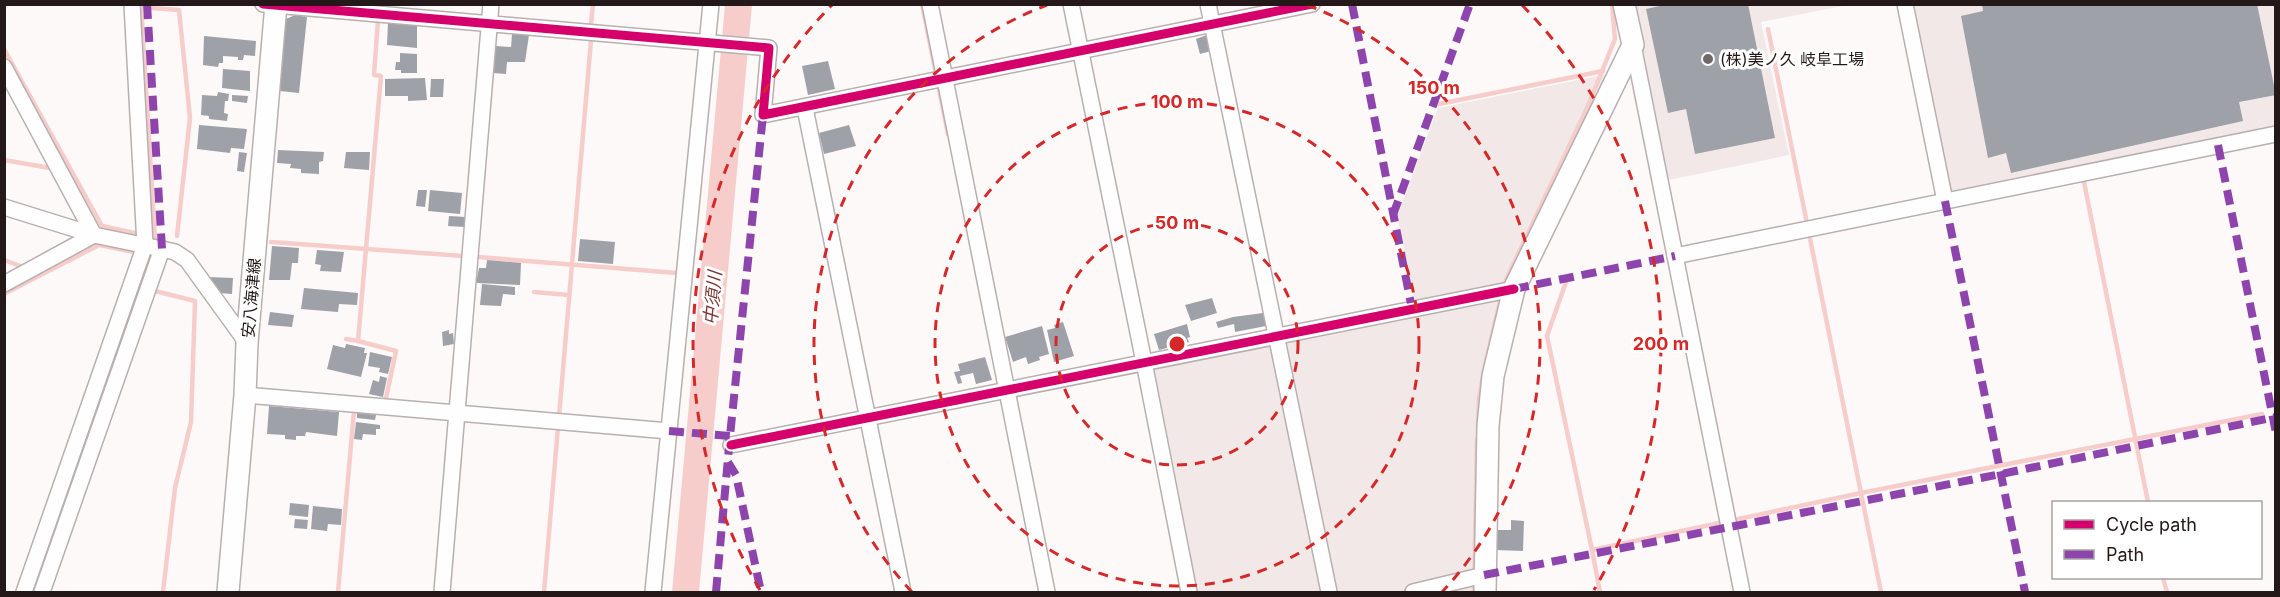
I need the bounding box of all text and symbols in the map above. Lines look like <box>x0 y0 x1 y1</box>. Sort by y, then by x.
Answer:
place label: (株)美ノ久 岐阜工場 <box>1720 49 1864 69</box>
marker: (株)美ノ久 岐阜工場 <box>1701 52 1715 66</box>
text: 150 m <box>1408 77 1460 98</box>
text: 100 m <box>1151 91 1203 112</box>
text: 50 m <box>1155 212 1199 233</box>
street label: 安八海津線 <box>238 257 264 339</box>
water label: 中須川 <box>700 268 725 326</box>
text: 200 m <box>1633 333 1689 354</box>
centre of rings <box>1167 334 1187 354</box>
legend <box>2052 501 2262 579</box>
text: Cycle path <box>2106 514 2197 535</box>
text: Path <box>2106 544 2144 565</box>

